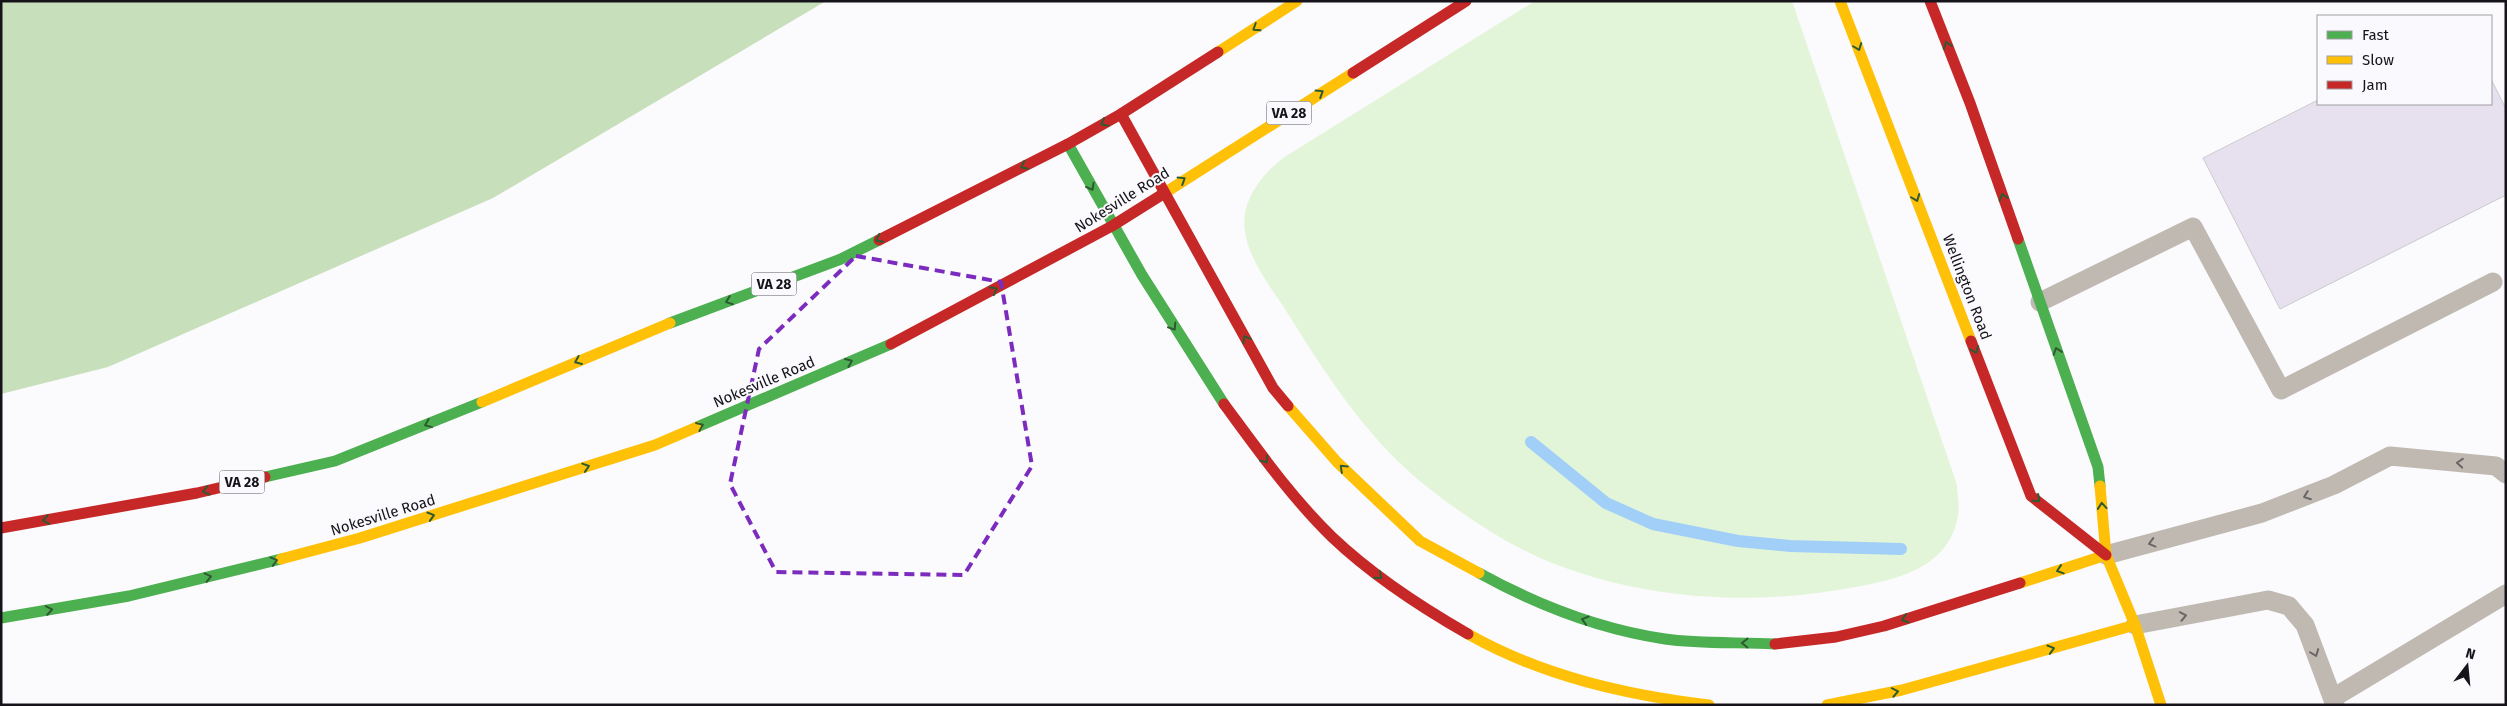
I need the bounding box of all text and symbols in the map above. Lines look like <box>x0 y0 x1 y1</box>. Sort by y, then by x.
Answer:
legend <box>2317 15 2492 105</box>
one-way arrow <box>1252 21 1261 31</box>
text: Fast <box>2362 26 2389 44</box>
one-way arrow <box>1943 41 1954 50</box>
one-way arrow <box>1852 42 1862 51</box>
text: Slow <box>2362 51 2394 69</box>
text: Jam <box>2362 76 2388 94</box>
one-way arrow <box>1314 90 1323 100</box>
road number: VA 28 <box>1266 102 1312 125</box>
one-way arrow <box>1100 117 1109 127</box>
one-way arrow <box>1020 160 1029 170</box>
street label: Nokesville Road <box>1071 164 1173 236</box>
one-way arrow <box>1177 177 1186 187</box>
one-way arrow <box>1085 181 1095 190</box>
one-way arrow <box>1910 193 1921 202</box>
one-way arrow <box>1999 194 2009 202</box>
street label: Wellington Road <box>1939 232 1995 342</box>
one-way arrow <box>875 233 884 243</box>
road number: VA 28 <box>752 272 796 296</box>
one-way arrow <box>989 286 998 296</box>
one-way arrow <box>725 295 734 305</box>
one-way arrow <box>1166 322 1176 331</box>
one-way arrow <box>1242 336 1252 345</box>
one-way arrow <box>1969 345 1979 354</box>
one-way arrow <box>2053 347 2063 355</box>
street label: Nokesville Road <box>711 353 817 411</box>
one-way arrow <box>574 355 583 366</box>
one-way arrow <box>844 358 853 369</box>
one-way arrow <box>424 418 433 428</box>
one-way arrow <box>695 421 704 432</box>
one-way arrow <box>1260 454 1268 463</box>
one-way arrow <box>2456 458 2464 469</box>
one-way arrow <box>581 463 589 473</box>
one-way arrow <box>1340 465 1349 474</box>
road number: VA 28 <box>220 471 264 494</box>
one-way arrow <box>201 485 210 496</box>
one-way arrow <box>2303 490 2312 500</box>
street label: Nokesville Road <box>328 491 438 539</box>
one-way arrow <box>2031 493 2040 502</box>
one-way arrow <box>2096 502 2107 510</box>
one-way arrow <box>426 512 434 522</box>
one-way arrow <box>42 515 50 525</box>
one-way arrow <box>2148 537 2156 547</box>
one-way arrow <box>270 556 278 566</box>
one-way arrow <box>2056 564 2064 574</box>
one-way arrow <box>1373 571 1382 580</box>
one-way arrow <box>204 572 213 583</box>
one-way arrow <box>45 605 54 615</box>
one-way arrow <box>2179 611 2187 622</box>
one-way arrow <box>1901 614 1909 624</box>
one-way arrow <box>1581 616 1590 626</box>
one-way arrow <box>1741 638 1748 648</box>
north arrow <box>2442 641 2492 691</box>
one-way arrow <box>2047 644 2055 654</box>
text: N <box>2464 645 2477 663</box>
one-way arrow <box>2309 648 2320 657</box>
one-way arrow <box>1890 687 1899 697</box>

